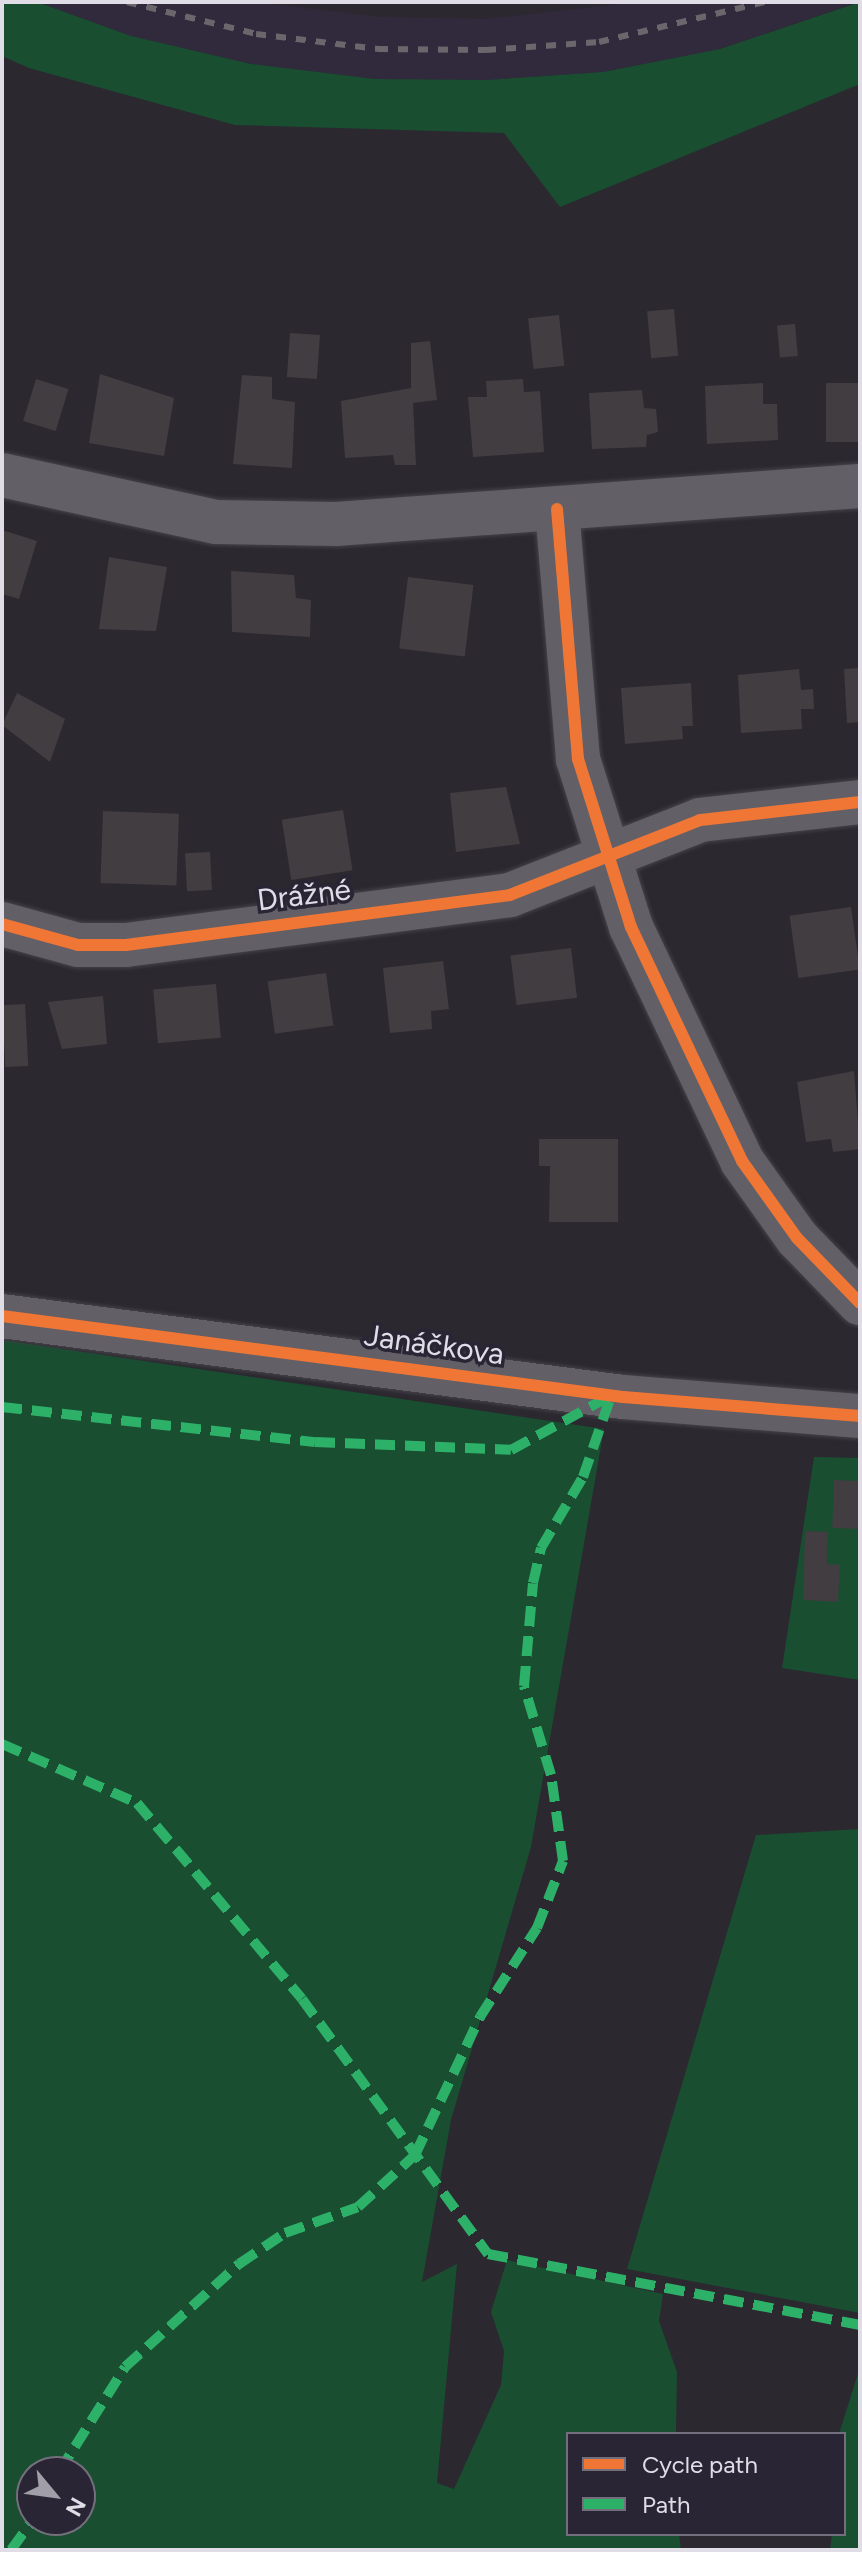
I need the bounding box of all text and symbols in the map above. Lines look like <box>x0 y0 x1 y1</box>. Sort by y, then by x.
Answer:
street label: Drážné <box>255 871 353 919</box>
street label: Janáčkova <box>362 1317 506 1373</box>
legend <box>566 2432 846 2536</box>
text: Cycle path <box>642 2450 758 2479</box>
north arrow <box>16 2456 96 2536</box>
text: Path <box>642 2490 690 2519</box>
text: N <box>60 2493 92 2521</box>

